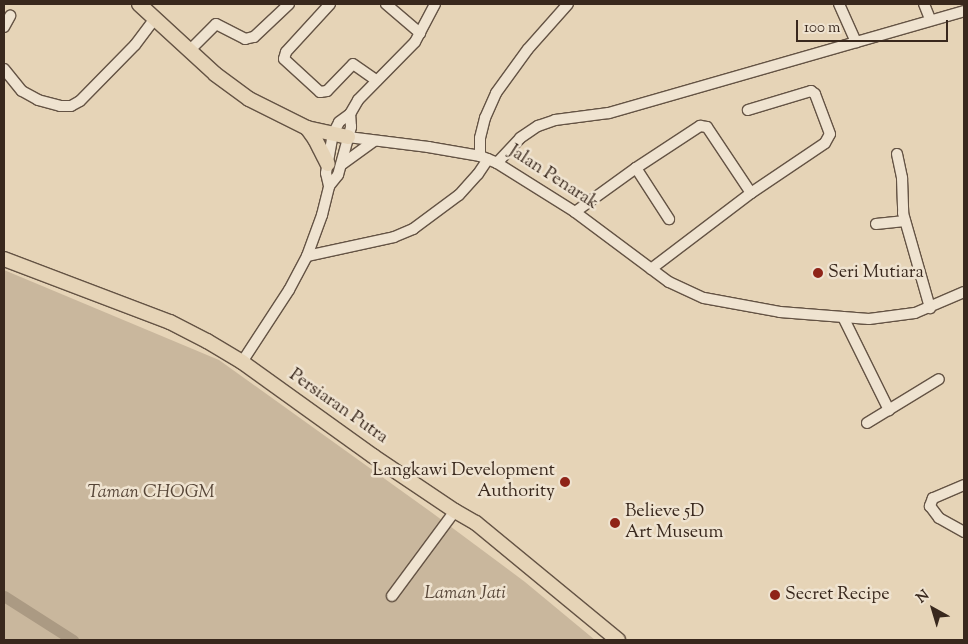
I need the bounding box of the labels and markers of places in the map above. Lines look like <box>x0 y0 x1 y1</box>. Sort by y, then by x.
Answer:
place label: Seri Mutiara <box>828 262 924 284</box>
marker: Seri Mutiara <box>812 267 824 279</box>
place label: Langkawi Development Authority <box>373 461 555 504</box>
marker: Langkawi Development Authority <box>559 476 571 488</box>
place label: Believe 5D Art Museum <box>625 502 723 544</box>
marker: Believe 5D Art Museum <box>609 517 621 529</box>
place label: Secret Recipe <box>785 584 890 606</box>
marker: Secret Recipe <box>769 589 781 601</box>

